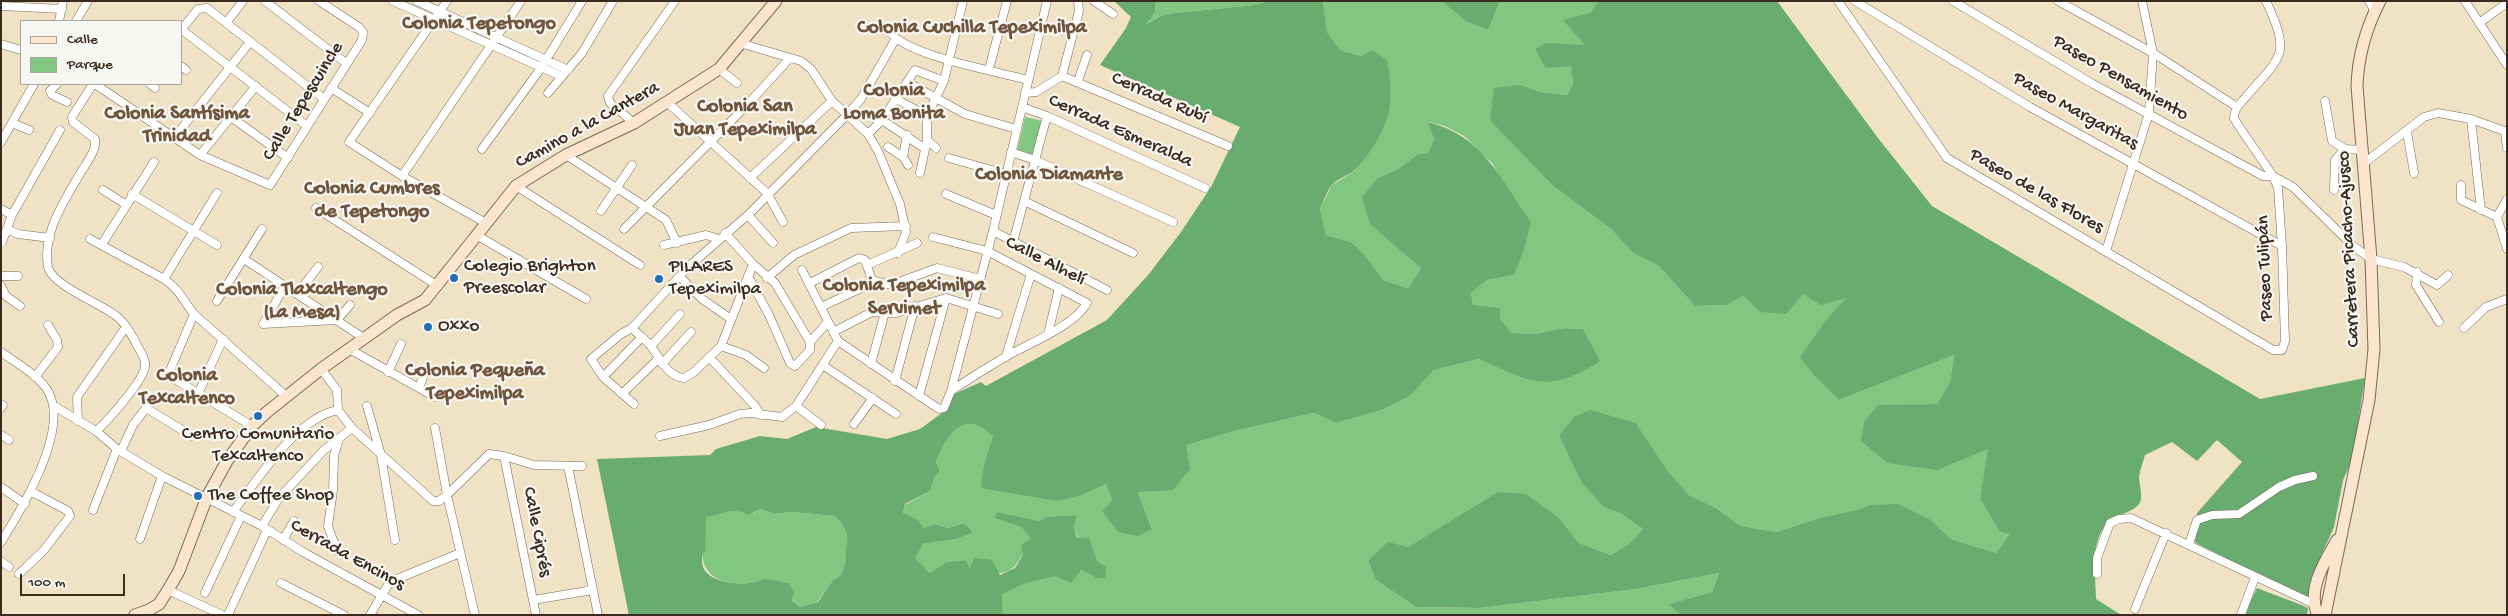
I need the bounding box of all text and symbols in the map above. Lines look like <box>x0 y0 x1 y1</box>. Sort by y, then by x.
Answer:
district label: Colonia Tepetongo <box>402 13 556 37</box>
district label: Colonia Cuchilla Tepeximilpa <box>857 17 1087 41</box>
legend <box>20 20 182 85</box>
text: Calle <box>67 31 98 49</box>
street label: Paseo Pensamiento <box>2048 31 2192 127</box>
street label: Calle Tepescuincle <box>258 38 350 166</box>
text: Parque <box>67 56 113 74</box>
street label: Cerrada Rubí <box>1107 68 1211 130</box>
street label: Paseo Margaritas <box>2008 68 2142 156</box>
street label: Camino a la Cantera <box>512 77 664 175</box>
district label: Colonia Loma Bonita <box>843 80 945 127</box>
street label: Cerrada Esmeralda <box>1044 90 1196 174</box>
district label: Colonia San Juan Tepeximilpa <box>674 96 816 143</box>
district label: Colonia Santísima Trinidad <box>104 103 250 150</box>
street label: Paseo de las Flores <box>1965 144 2107 240</box>
street label: Carretera Picacho-Ajusco <box>2333 150 2367 348</box>
district label: Colonia Diamante <box>975 164 1123 188</box>
district label: Colonia Cumbres de Tepetongo <box>304 178 440 225</box>
street label: Paseo Tulipán <box>2253 215 2279 321</box>
street label: Calle Alhelí <box>1001 232 1089 292</box>
place label: Colegio Brighton Preescolar <box>464 256 596 300</box>
place label: PILARES Tepeximilpa <box>669 257 761 301</box>
marker: Colegio Brighton Preescolar <box>448 272 460 284</box>
marker: PILARES Tepeximilpa <box>653 273 665 285</box>
district label: Colonia Tepeximilpa Servimet <box>823 275 985 322</box>
district label: Colonia Tlaxcaltengo (La Mesa) <box>216 279 388 326</box>
place label: Oxxo <box>438 316 479 338</box>
marker: Oxxo <box>422 321 434 333</box>
district label: Colonia Pequeña Tepeximilpa <box>405 360 545 407</box>
district label: Colonia Texcaltenco <box>139 365 235 412</box>
marker: Centro Comunitario Texcaltenco <box>252 410 264 422</box>
place label: Centro Comunitario Texcaltenco <box>182 424 334 468</box>
place label: The Coffee Shop <box>208 485 334 507</box>
street label: Calle Ciprés <box>516 485 556 579</box>
marker: The Coffee Shop <box>192 490 204 502</box>
street label: Cerrada Encinos <box>286 515 408 597</box>
scale bar <box>22 564 128 596</box>
text: 100 m <box>28 574 65 592</box>

